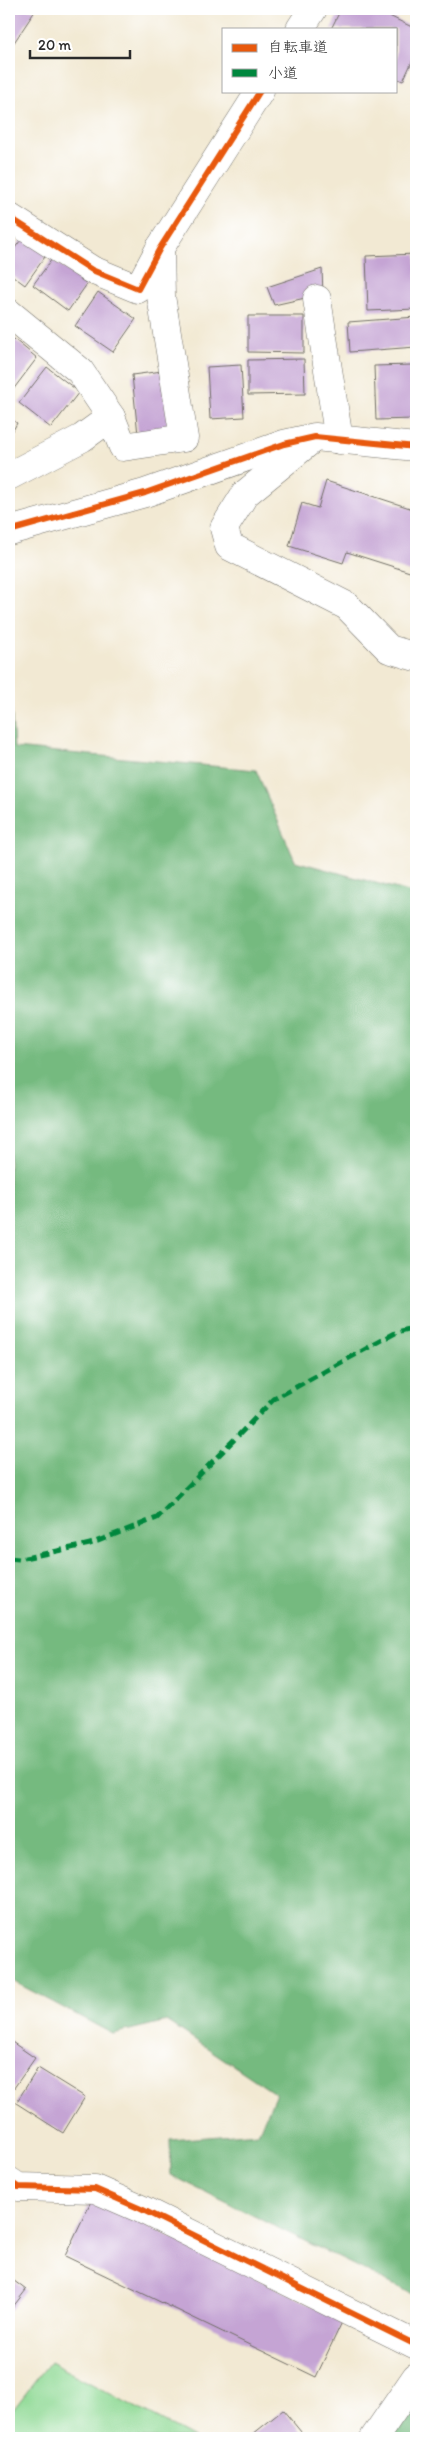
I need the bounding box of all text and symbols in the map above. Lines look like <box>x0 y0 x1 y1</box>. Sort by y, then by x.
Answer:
scale bar <box>30 28 130 60</box>
legend <box>222 28 398 92</box>
text: 20 m <box>38 36 72 54</box>
text: 自転車道 <box>268 38 328 56</box>
text: 小道 <box>268 64 298 82</box>

